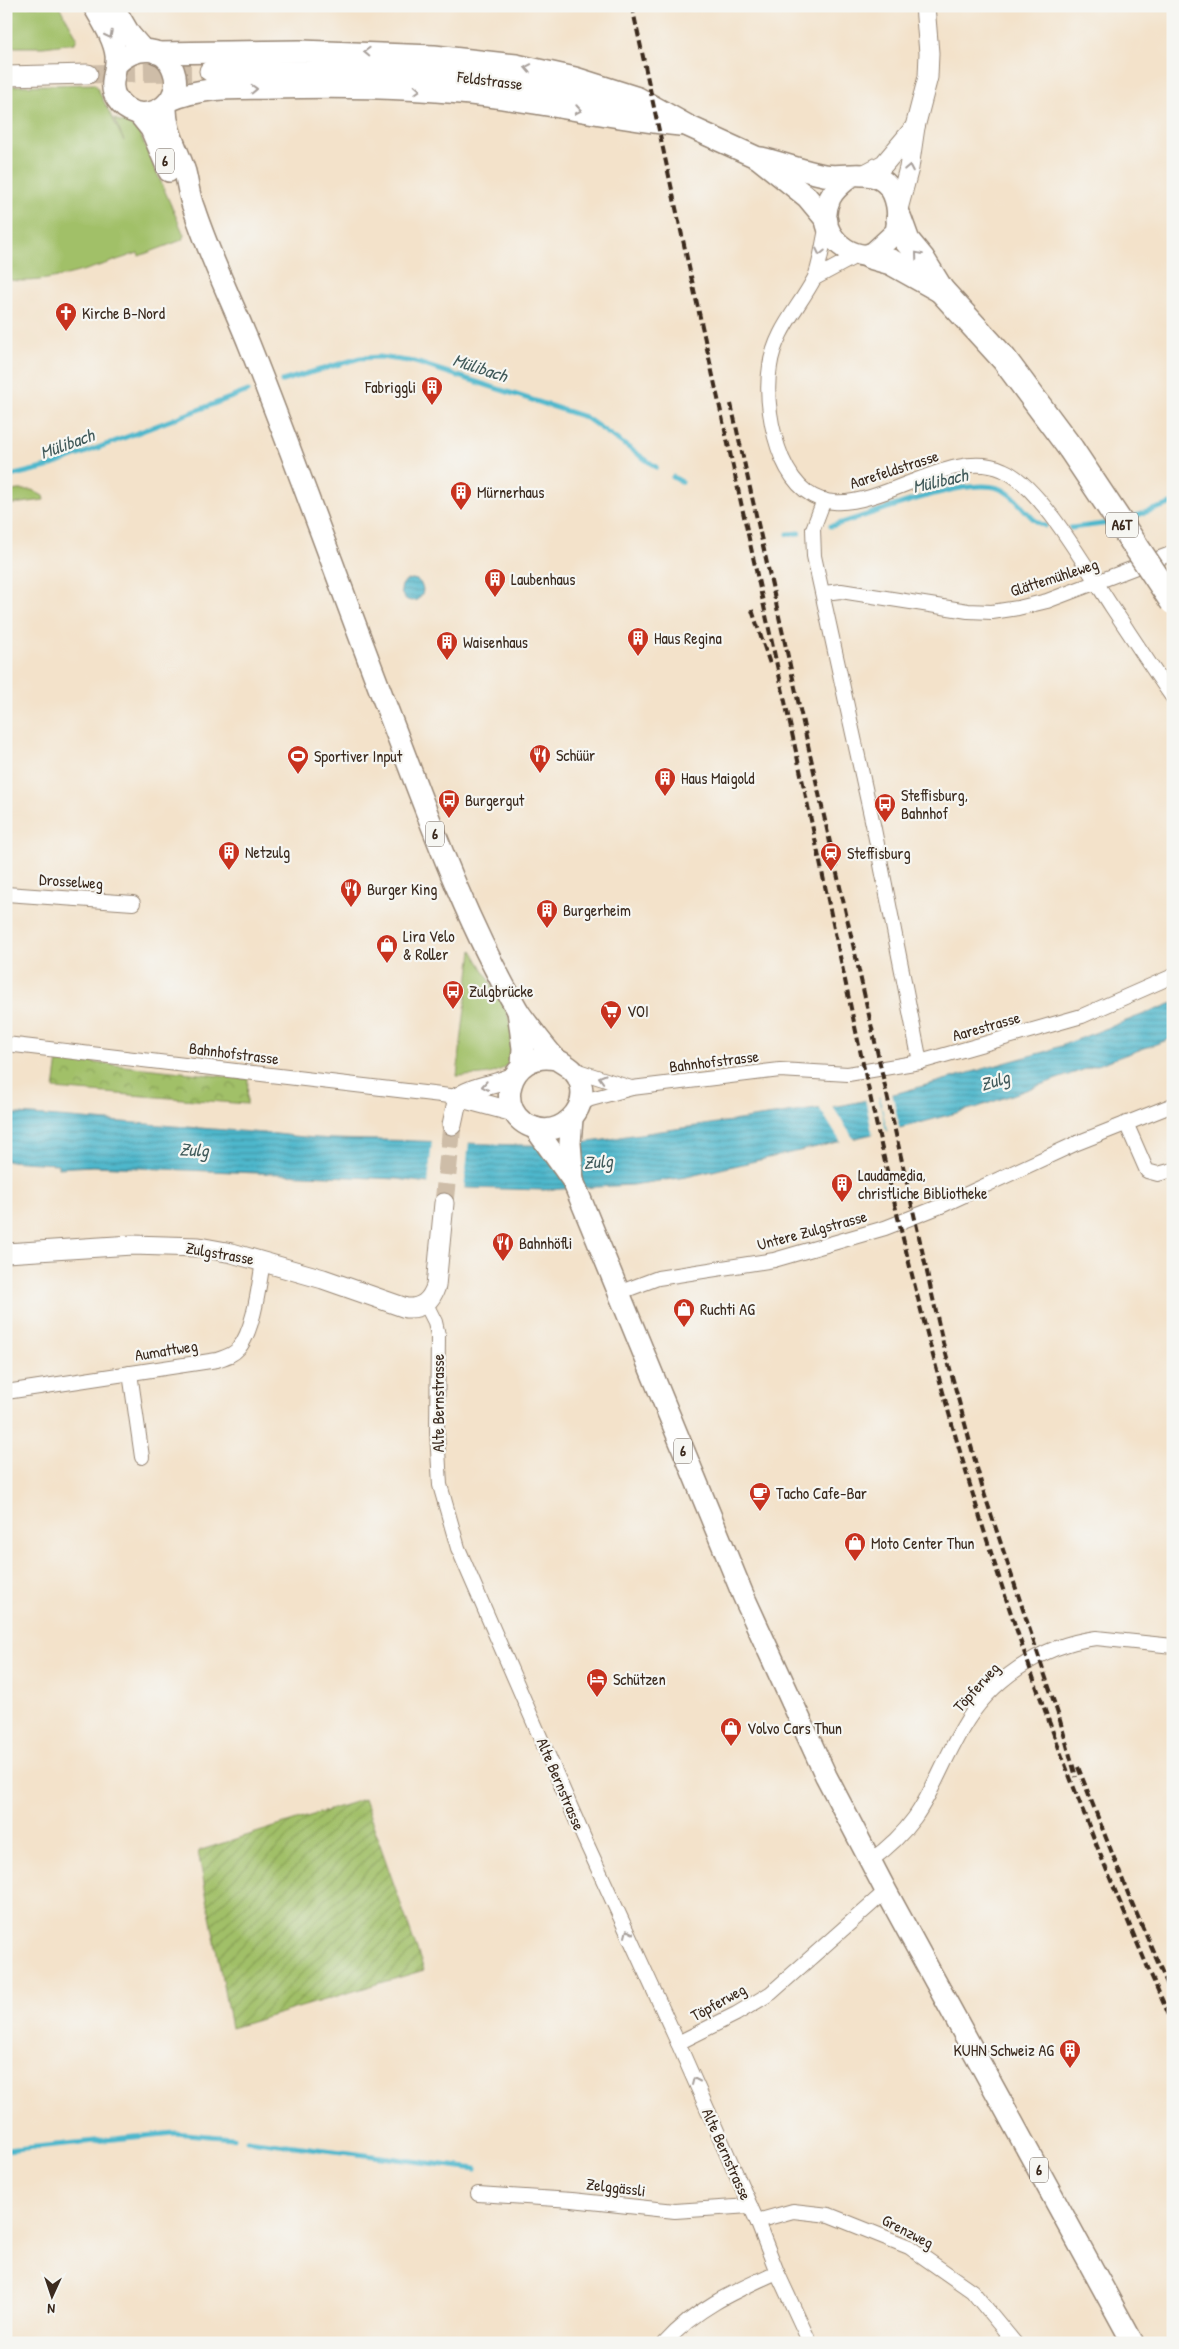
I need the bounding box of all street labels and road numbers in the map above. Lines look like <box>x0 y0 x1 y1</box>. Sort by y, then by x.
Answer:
street label: Feldstrasse <box>455 65 525 95</box>
road number: 6 <box>156 148 174 174</box>
street label: Aarefeldstrasse <box>847 444 942 494</box>
road number: A6T <box>1106 512 1138 538</box>
street label: Glättemühleweg <box>1007 552 1101 602</box>
road number: 6 <box>426 822 444 846</box>
street label: Drosselweg <box>38 868 104 894</box>
street label: Aarestrasse <box>950 1006 1023 1046</box>
street label: Bahnhofstrasse <box>188 1037 281 1069</box>
street label: Bahnhofstrasse <box>668 1045 761 1077</box>
street label: Untere Zulgstrasse <box>755 1205 870 1255</box>
street label: Zulgstrasse <box>184 1236 256 1270</box>
street label: Aumattweg <box>133 1334 199 1366</box>
street label: Alte Bernstrasse <box>427 1353 449 1452</box>
road number: 6 <box>674 1438 692 1464</box>
street label: Töpferweg <box>948 1657 1004 1717</box>
street label: Alte Bernstrasse <box>532 1734 591 1834</box>
street label: Töpferweg <box>686 1978 750 2026</box>
street label: Alte Bernstrasse <box>697 2105 757 2204</box>
road number: 6 <box>1030 2158 1048 2182</box>
street label: Zelggässli <box>585 2172 647 2202</box>
street label: Grenzweg <box>878 2209 938 2253</box>

